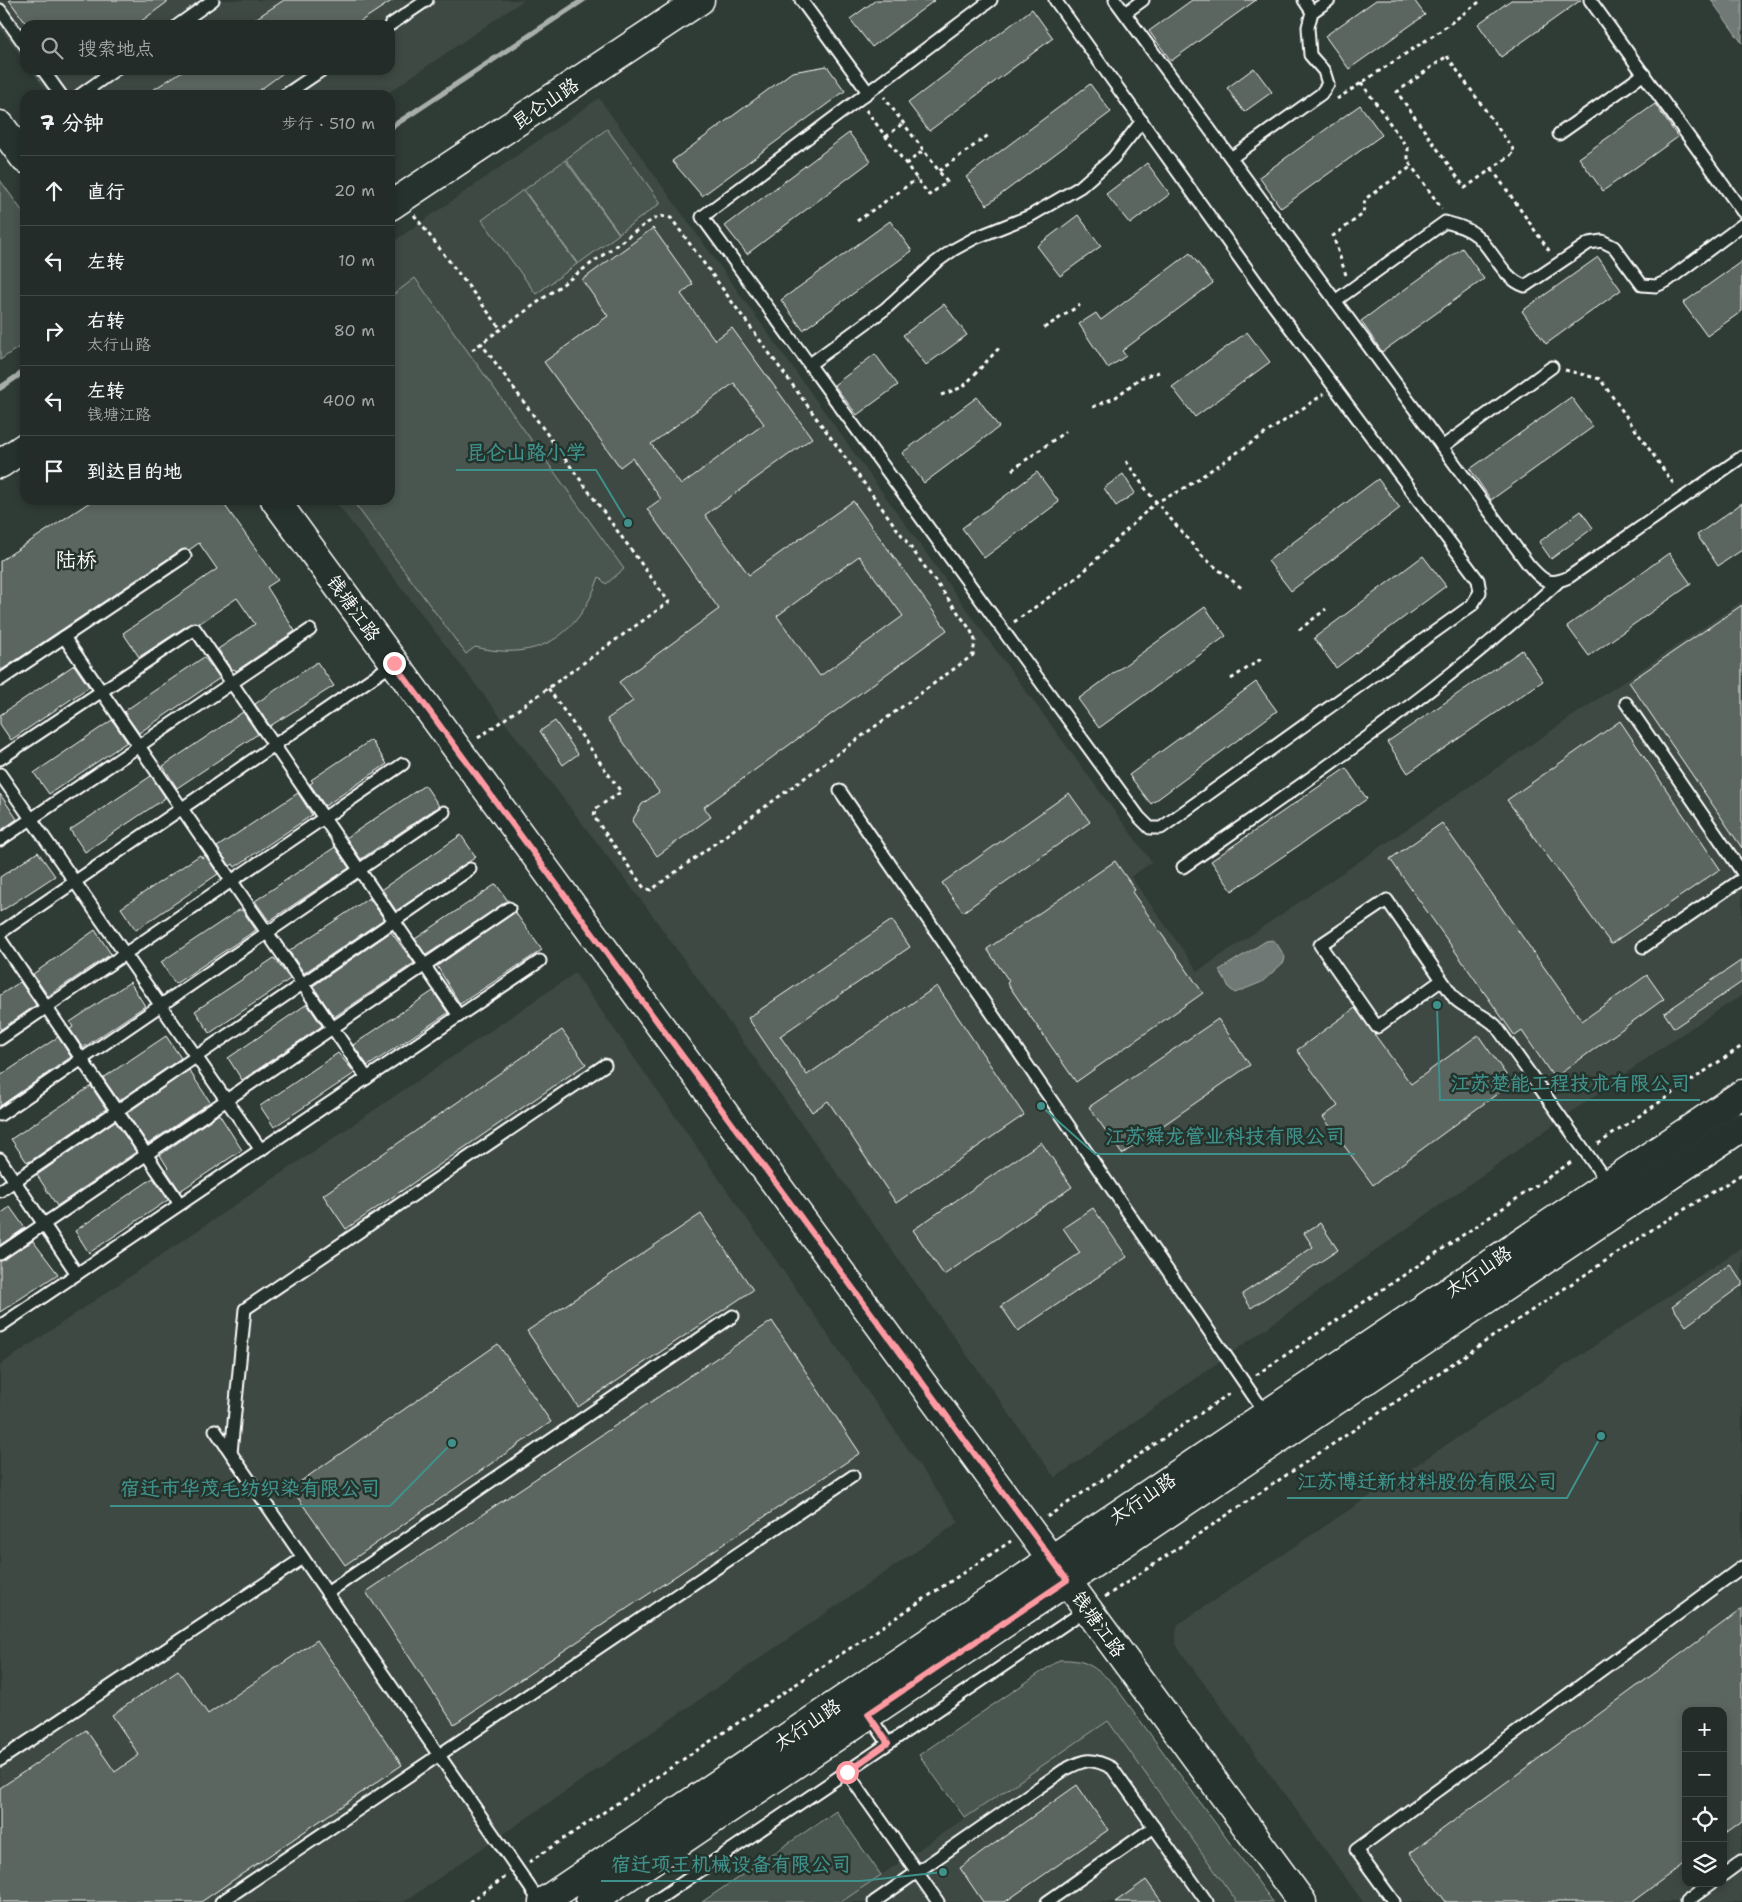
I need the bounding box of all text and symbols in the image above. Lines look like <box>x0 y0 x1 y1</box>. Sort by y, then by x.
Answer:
search box <box>20 20 395 75</box>
icon: search <box>38 34 66 62</box>
text: 搜索地点 <box>78 36 154 61</box>
street label: 昆仑山路 <box>507 72 584 135</box>
text: 7 分钟 <box>40 109 104 137</box>
text: 步行 · 510 m <box>282 113 375 134</box>
icon: ahead <box>40 177 68 205</box>
text: 直行 <box>87 179 125 204</box>
text: 20 m <box>334 180 375 201</box>
icon: left <box>40 247 68 275</box>
text: 左转 <box>87 249 125 274</box>
text: 10 m <box>338 250 375 271</box>
text: 右转 <box>87 308 125 333</box>
icon: right <box>40 317 68 345</box>
text: 80 m <box>334 320 375 341</box>
text: 太行山路 <box>87 334 151 355</box>
text: 左转 <box>87 378 125 403</box>
icon: left <box>40 387 68 415</box>
text: 400 m <box>322 390 375 411</box>
text: 钱塘江路 <box>87 404 151 425</box>
callout: 昆仑山路小学 <box>456 435 596 470</box>
text: 昆仑山路小学 <box>466 439 586 465</box>
icon: arrive <box>40 457 68 485</box>
text: 到达目的地 <box>87 459 182 484</box>
district label: 陆桥 <box>55 546 97 574</box>
street label: 钱塘江路 <box>321 570 386 646</box>
route end <box>383 652 406 675</box>
callout: 江苏楚能工程技术有限公司 <box>1440 1065 1700 1100</box>
text: 江苏楚能工程技术有限公司 <box>1450 1070 1690 1096</box>
callout: 江苏舜龙管业科技有限公司 <box>1095 1119 1355 1154</box>
text: 江苏舜龙管业科技有限公司 <box>1105 1123 1345 1149</box>
street label: 太行山路 <box>1440 1240 1517 1303</box>
callout: 江苏博迁新材料股份有限公司 <box>1287 1463 1567 1498</box>
street label: 太行山路 <box>1104 1467 1181 1530</box>
text: 江苏博迁新材料股份有限公司 <box>1297 1468 1557 1494</box>
callout: 宿迁市华茂毛纺织染有限公司 <box>110 1471 390 1506</box>
text: 宿迁市华茂毛纺织染有限公司 <box>120 1475 380 1501</box>
street label: 钱塘江路 <box>1066 1586 1131 1662</box>
street label: 太行山路 <box>769 1693 846 1756</box>
map controls <box>1682 1707 1727 1887</box>
button: + <box>1682 1707 1727 1752</box>
button: − <box>1682 1752 1727 1797</box>
route start <box>836 1761 859 1784</box>
button: locate <box>1682 1797 1727 1842</box>
button: layers <box>1682 1842 1727 1887</box>
callout: 宿迁项王机械设备有限公司 <box>601 1846 861 1881</box>
text: 宿迁项王机械设备有限公司 <box>611 1851 851 1877</box>

